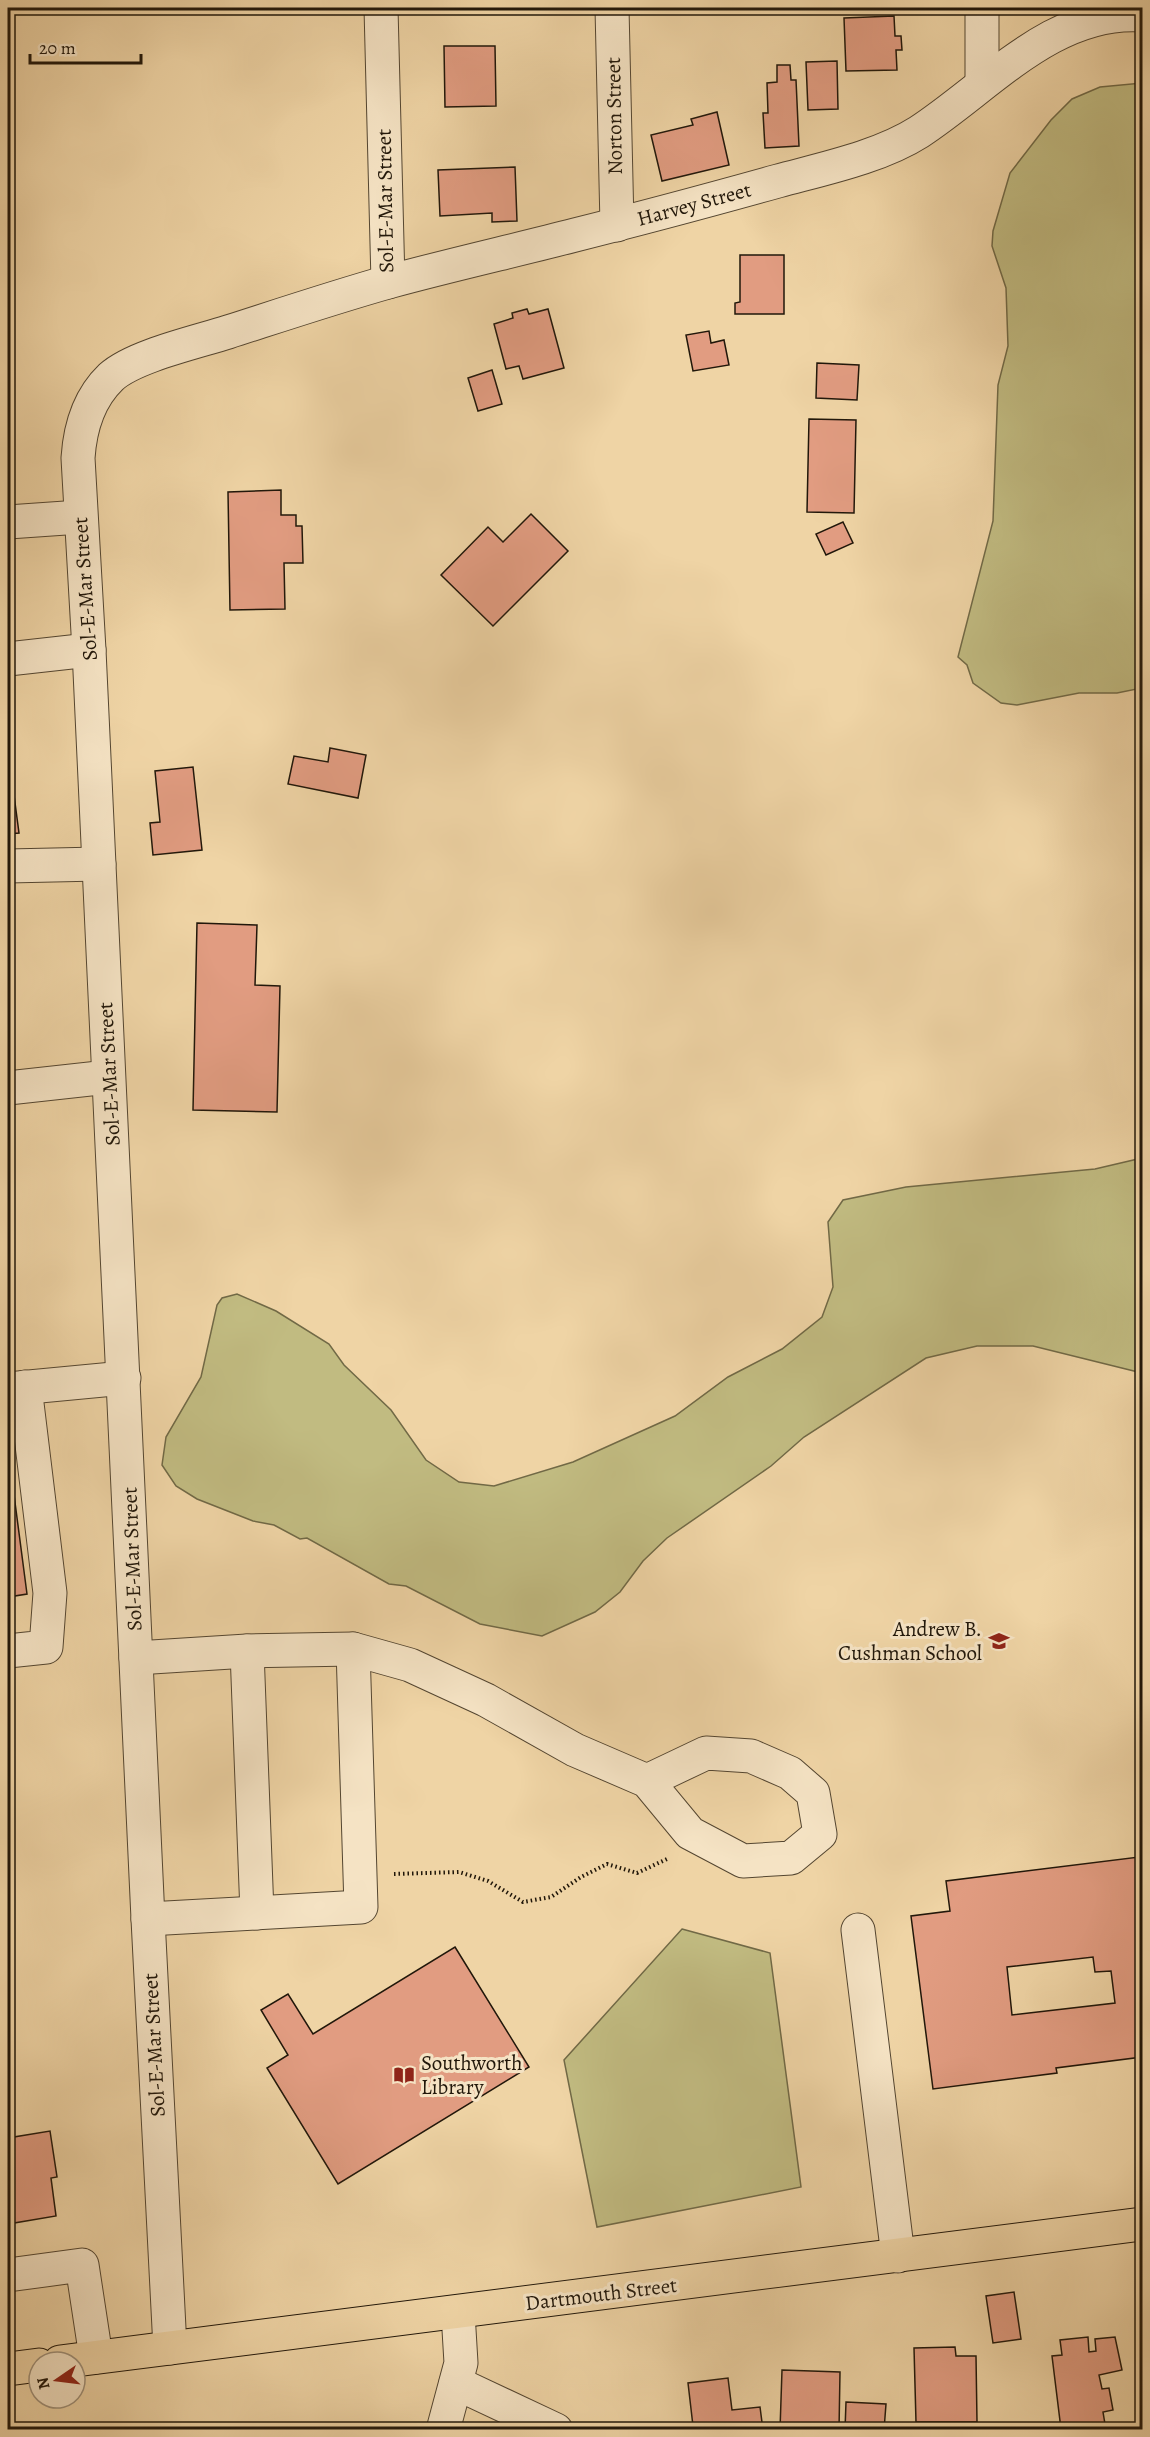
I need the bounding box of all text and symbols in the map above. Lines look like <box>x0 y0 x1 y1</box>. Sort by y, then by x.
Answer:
scale bar <box>30 27 141 65</box>
text: 20 m <box>39 36 76 60</box>
street label: Norton Street <box>599 57 629 175</box>
street label: Sol-E-Mar Street <box>370 129 400 273</box>
street label: Harvey Street <box>634 175 754 233</box>
street label: Sol-E-Mar Street <box>66 516 104 662</box>
street label: Sol-E-Mar Street <box>91 1001 127 1147</box>
street label: Sol-E-Mar Street <box>115 1487 149 1631</box>
place label: Andrew B. Cushman School <box>838 1615 982 1667</box>
school or university icon: Andrew B. Cushman School <box>987 1629 1011 1653</box>
street label: Sol-E-Mar Street <box>136 1972 172 2118</box>
place label: Southworth Library <box>421 2049 522 2101</box>
library icon: Southworth Library <box>392 2063 416 2087</box>
street label: Dartmouth Street <box>523 2271 679 2317</box>
north arrow <box>27 2350 87 2410</box>
text: N <box>31 2375 55 2392</box>

